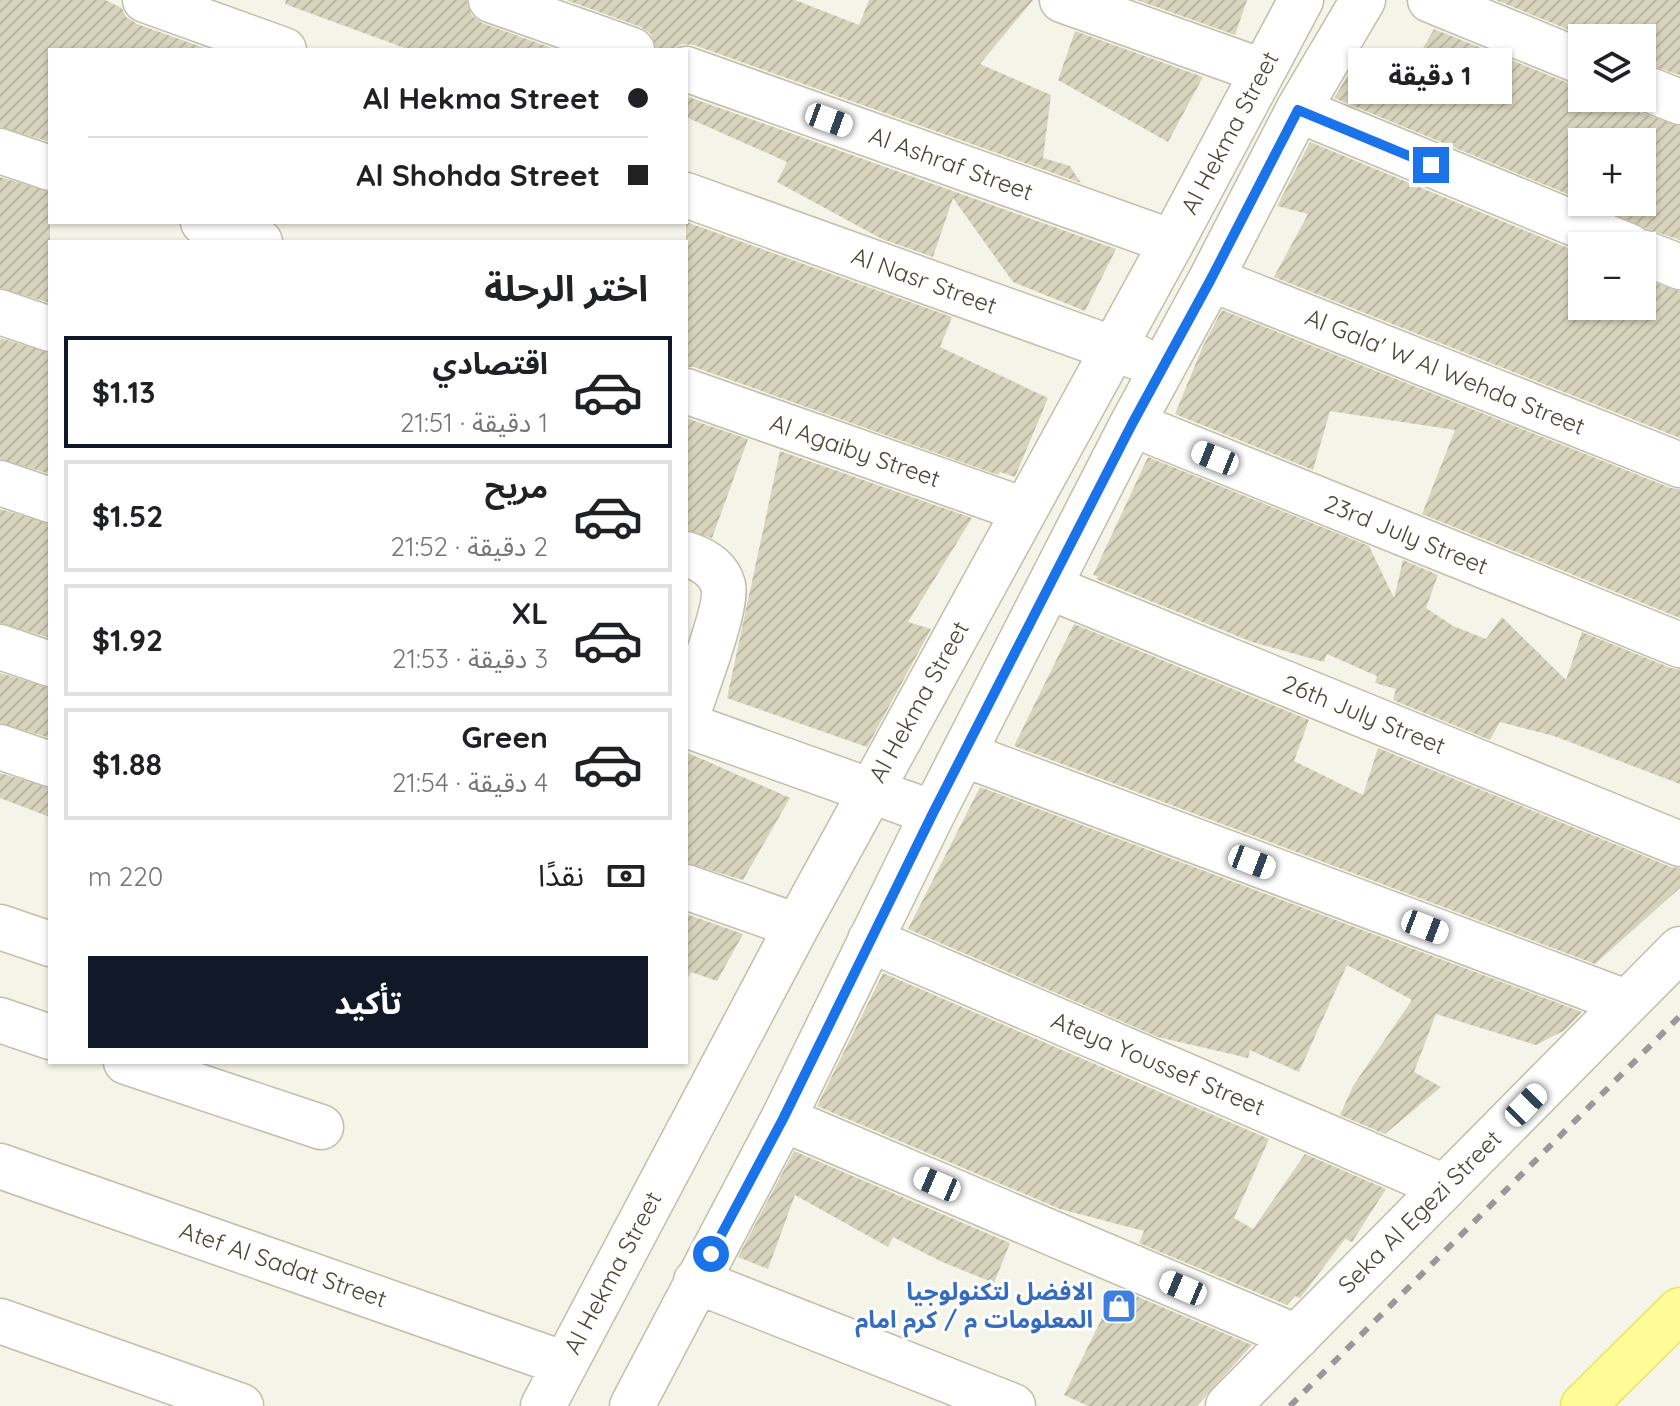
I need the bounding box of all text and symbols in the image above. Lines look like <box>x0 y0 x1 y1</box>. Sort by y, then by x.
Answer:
map controls <box>1568 24 1656 320</box>
button: layers <box>1568 24 1656 112</box>
street label: Al Hekma Street <box>1174 46 1285 219</box>
callout: 1 دقيقة <box>1349 49 1513 105</box>
text: 1 دقيقة <box>1389 59 1471 92</box>
text: Al Hekma Street <box>363 79 600 117</box>
car <box>802 101 856 139</box>
street label: Al Ashraf Street <box>865 120 1037 207</box>
button: + <box>1568 128 1656 216</box>
route end <box>1413 147 1449 183</box>
text: Al Shohda Street <box>356 156 600 194</box>
button: − <box>1568 232 1656 320</box>
street label: Al Nasr Street <box>848 240 1001 320</box>
text: اختر الرحلة <box>484 265 648 310</box>
street label: Al Gala' W Al Wehda Street <box>1301 301 1590 441</box>
text: اقتصادي <box>433 344 548 382</box>
icon: car <box>572 356 644 428</box>
text: $1.13 <box>92 373 155 411</box>
text: 1 دقيقة · 21:51 <box>400 406 548 439</box>
street label: Al Agaiby Street <box>766 407 944 493</box>
car <box>1188 438 1242 478</box>
text: مريح <box>485 468 548 506</box>
icon: car <box>572 480 644 552</box>
street label: 23rd July Street <box>1320 488 1493 581</box>
text: $1.52 <box>92 497 163 535</box>
text: 2 دقيقة · 21:52 <box>391 530 548 563</box>
text: XL <box>511 594 548 632</box>
icon: car <box>572 604 644 676</box>
street label: Al Hekma Street <box>861 616 975 787</box>
text: $1.92 <box>92 621 163 659</box>
text: 3 دقيقة · 21:53 <box>392 642 548 675</box>
street label: 26th July Street <box>1279 668 1450 760</box>
text: Green <box>461 718 548 756</box>
icon: car <box>572 728 644 800</box>
text: $1.88 <box>92 745 162 783</box>
text: 4 دقيقة · 21:54 <box>392 766 548 799</box>
car <box>1225 842 1279 882</box>
icon: cash <box>604 854 648 898</box>
text: نقدًا <box>538 856 584 894</box>
text: 220 m <box>88 860 163 893</box>
car <box>1398 907 1452 947</box>
button: تأكيد <box>88 956 648 1048</box>
street label: Ateya Youssef Street <box>1047 1005 1270 1122</box>
car <box>1501 1079 1551 1131</box>
street label: Seka Al Egezi Street <box>1331 1123 1507 1299</box>
car <box>910 1164 964 1204</box>
street label: Al Hekma Street <box>557 1186 668 1359</box>
street label: Atef Al Sadat Street <box>176 1215 391 1314</box>
route start <box>693 1236 729 1272</box>
car <box>1156 1268 1210 1308</box>
place label: الافضل لتكنولوجيا المعلومات م / كرم امام <box>855 1276 1093 1338</box>
shop icon: الافضل لتكنولوجيا المعلومات م / كرم امام <box>1100 1287 1138 1325</box>

